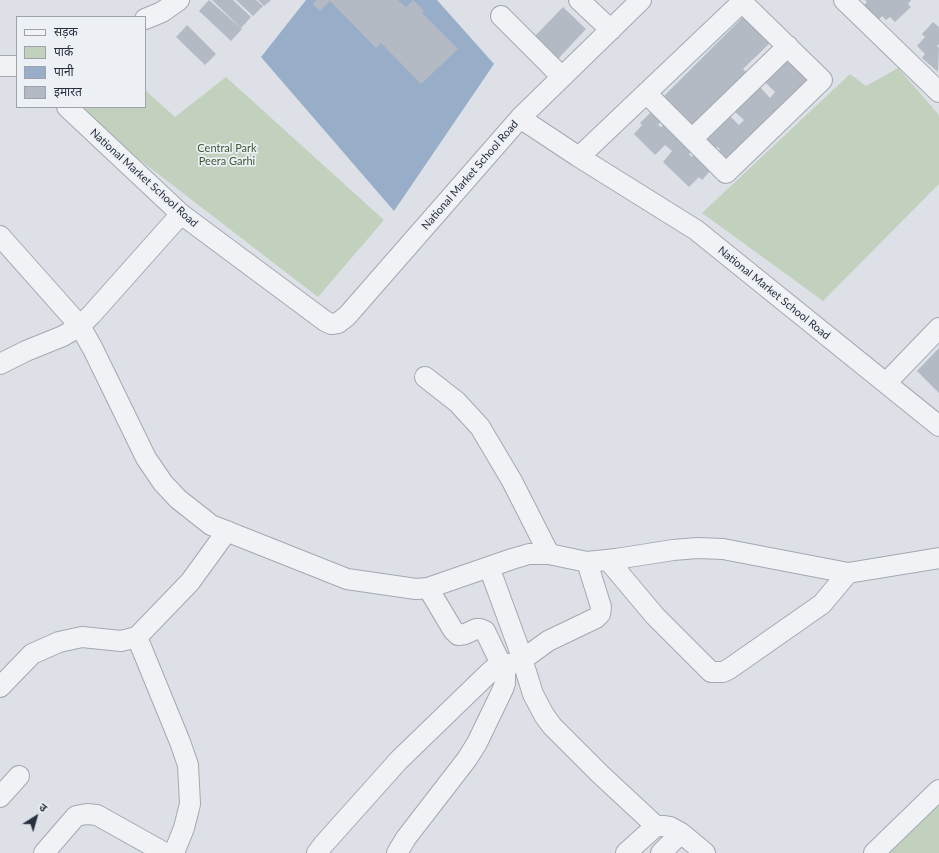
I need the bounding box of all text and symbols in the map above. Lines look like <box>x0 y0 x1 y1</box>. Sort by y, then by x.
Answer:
legend <box>16 16 146 108</box>
text: सड़क <box>54 24 78 39</box>
text: पार्क <box>54 44 73 59</box>
text: पानी <box>54 64 74 79</box>
text: इमारत <box>54 84 82 99</box>
street label: National Market School Road <box>419 118 521 232</box>
street label: National Market School Road <box>87 126 201 230</box>
park label: Central Park Peera Garhi <box>197 141 257 167</box>
street label: National Market School Road <box>715 244 833 342</box>
north arrow <box>16 797 56 837</box>
text: उ <box>37 800 50 814</box>

